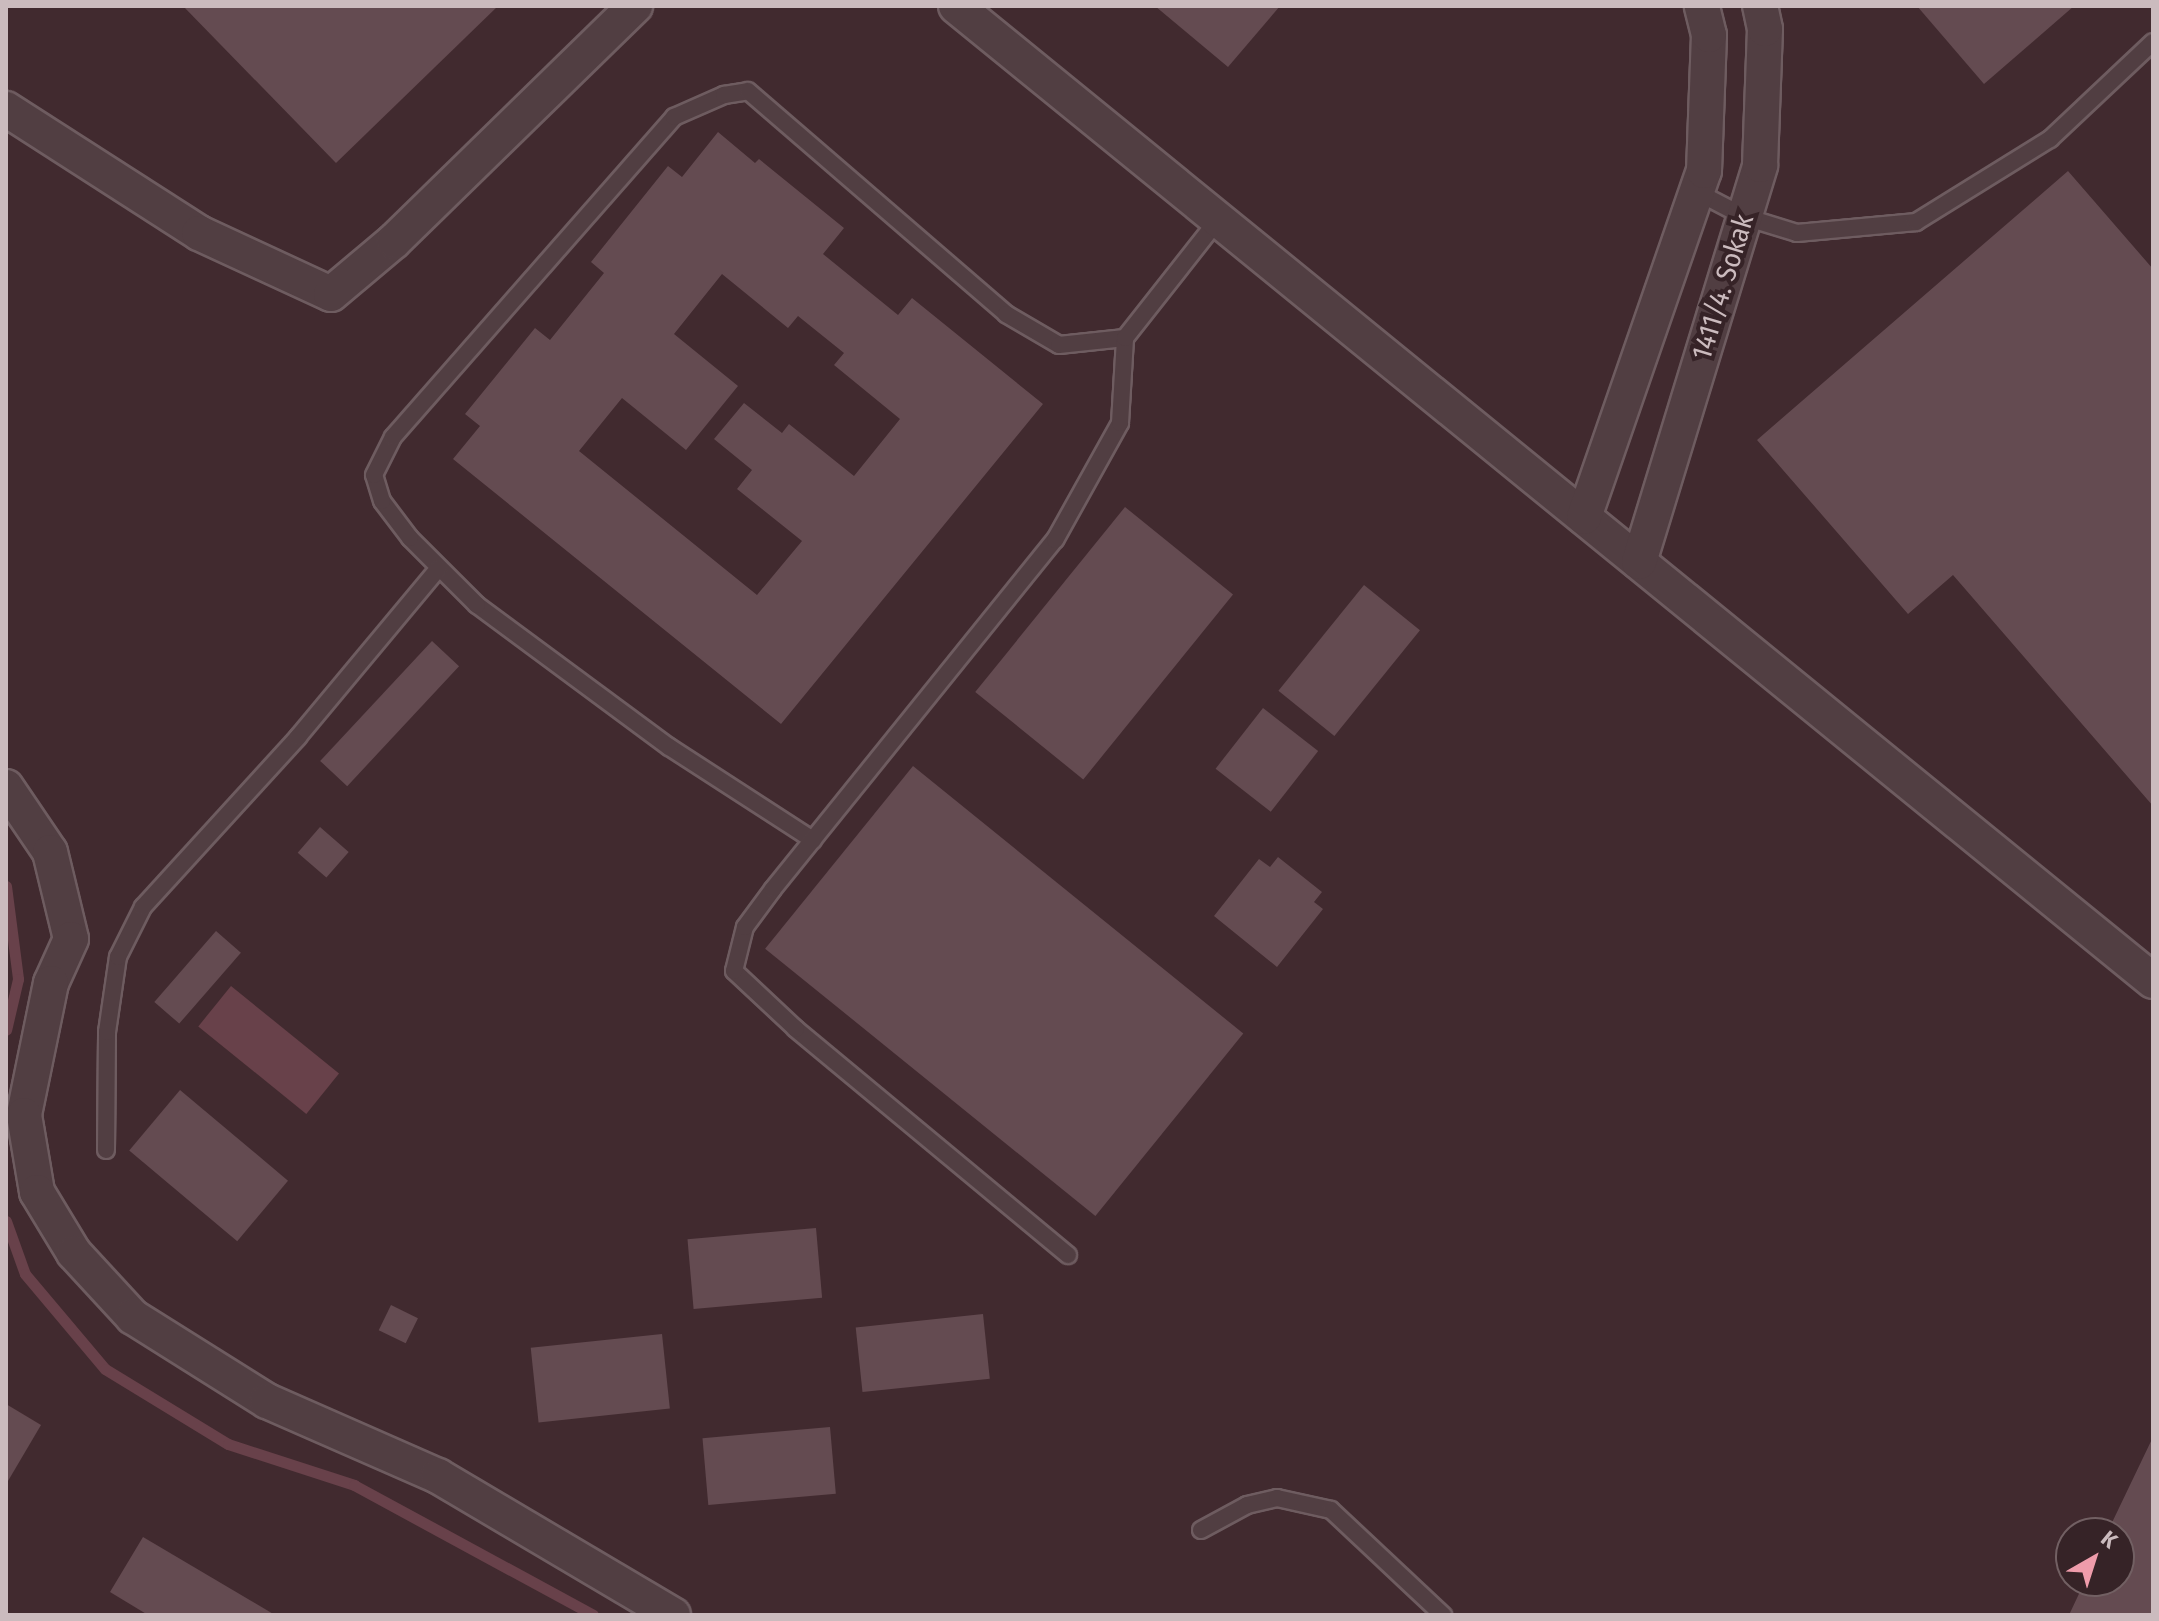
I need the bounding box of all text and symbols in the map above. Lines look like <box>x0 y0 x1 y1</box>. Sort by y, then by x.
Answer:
street label: 1411/4. Sokak <box>1685 210 1761 364</box>
north arrow <box>2055 1517 2135 1597</box>
text: K <box>2096 1525 2123 1554</box>

